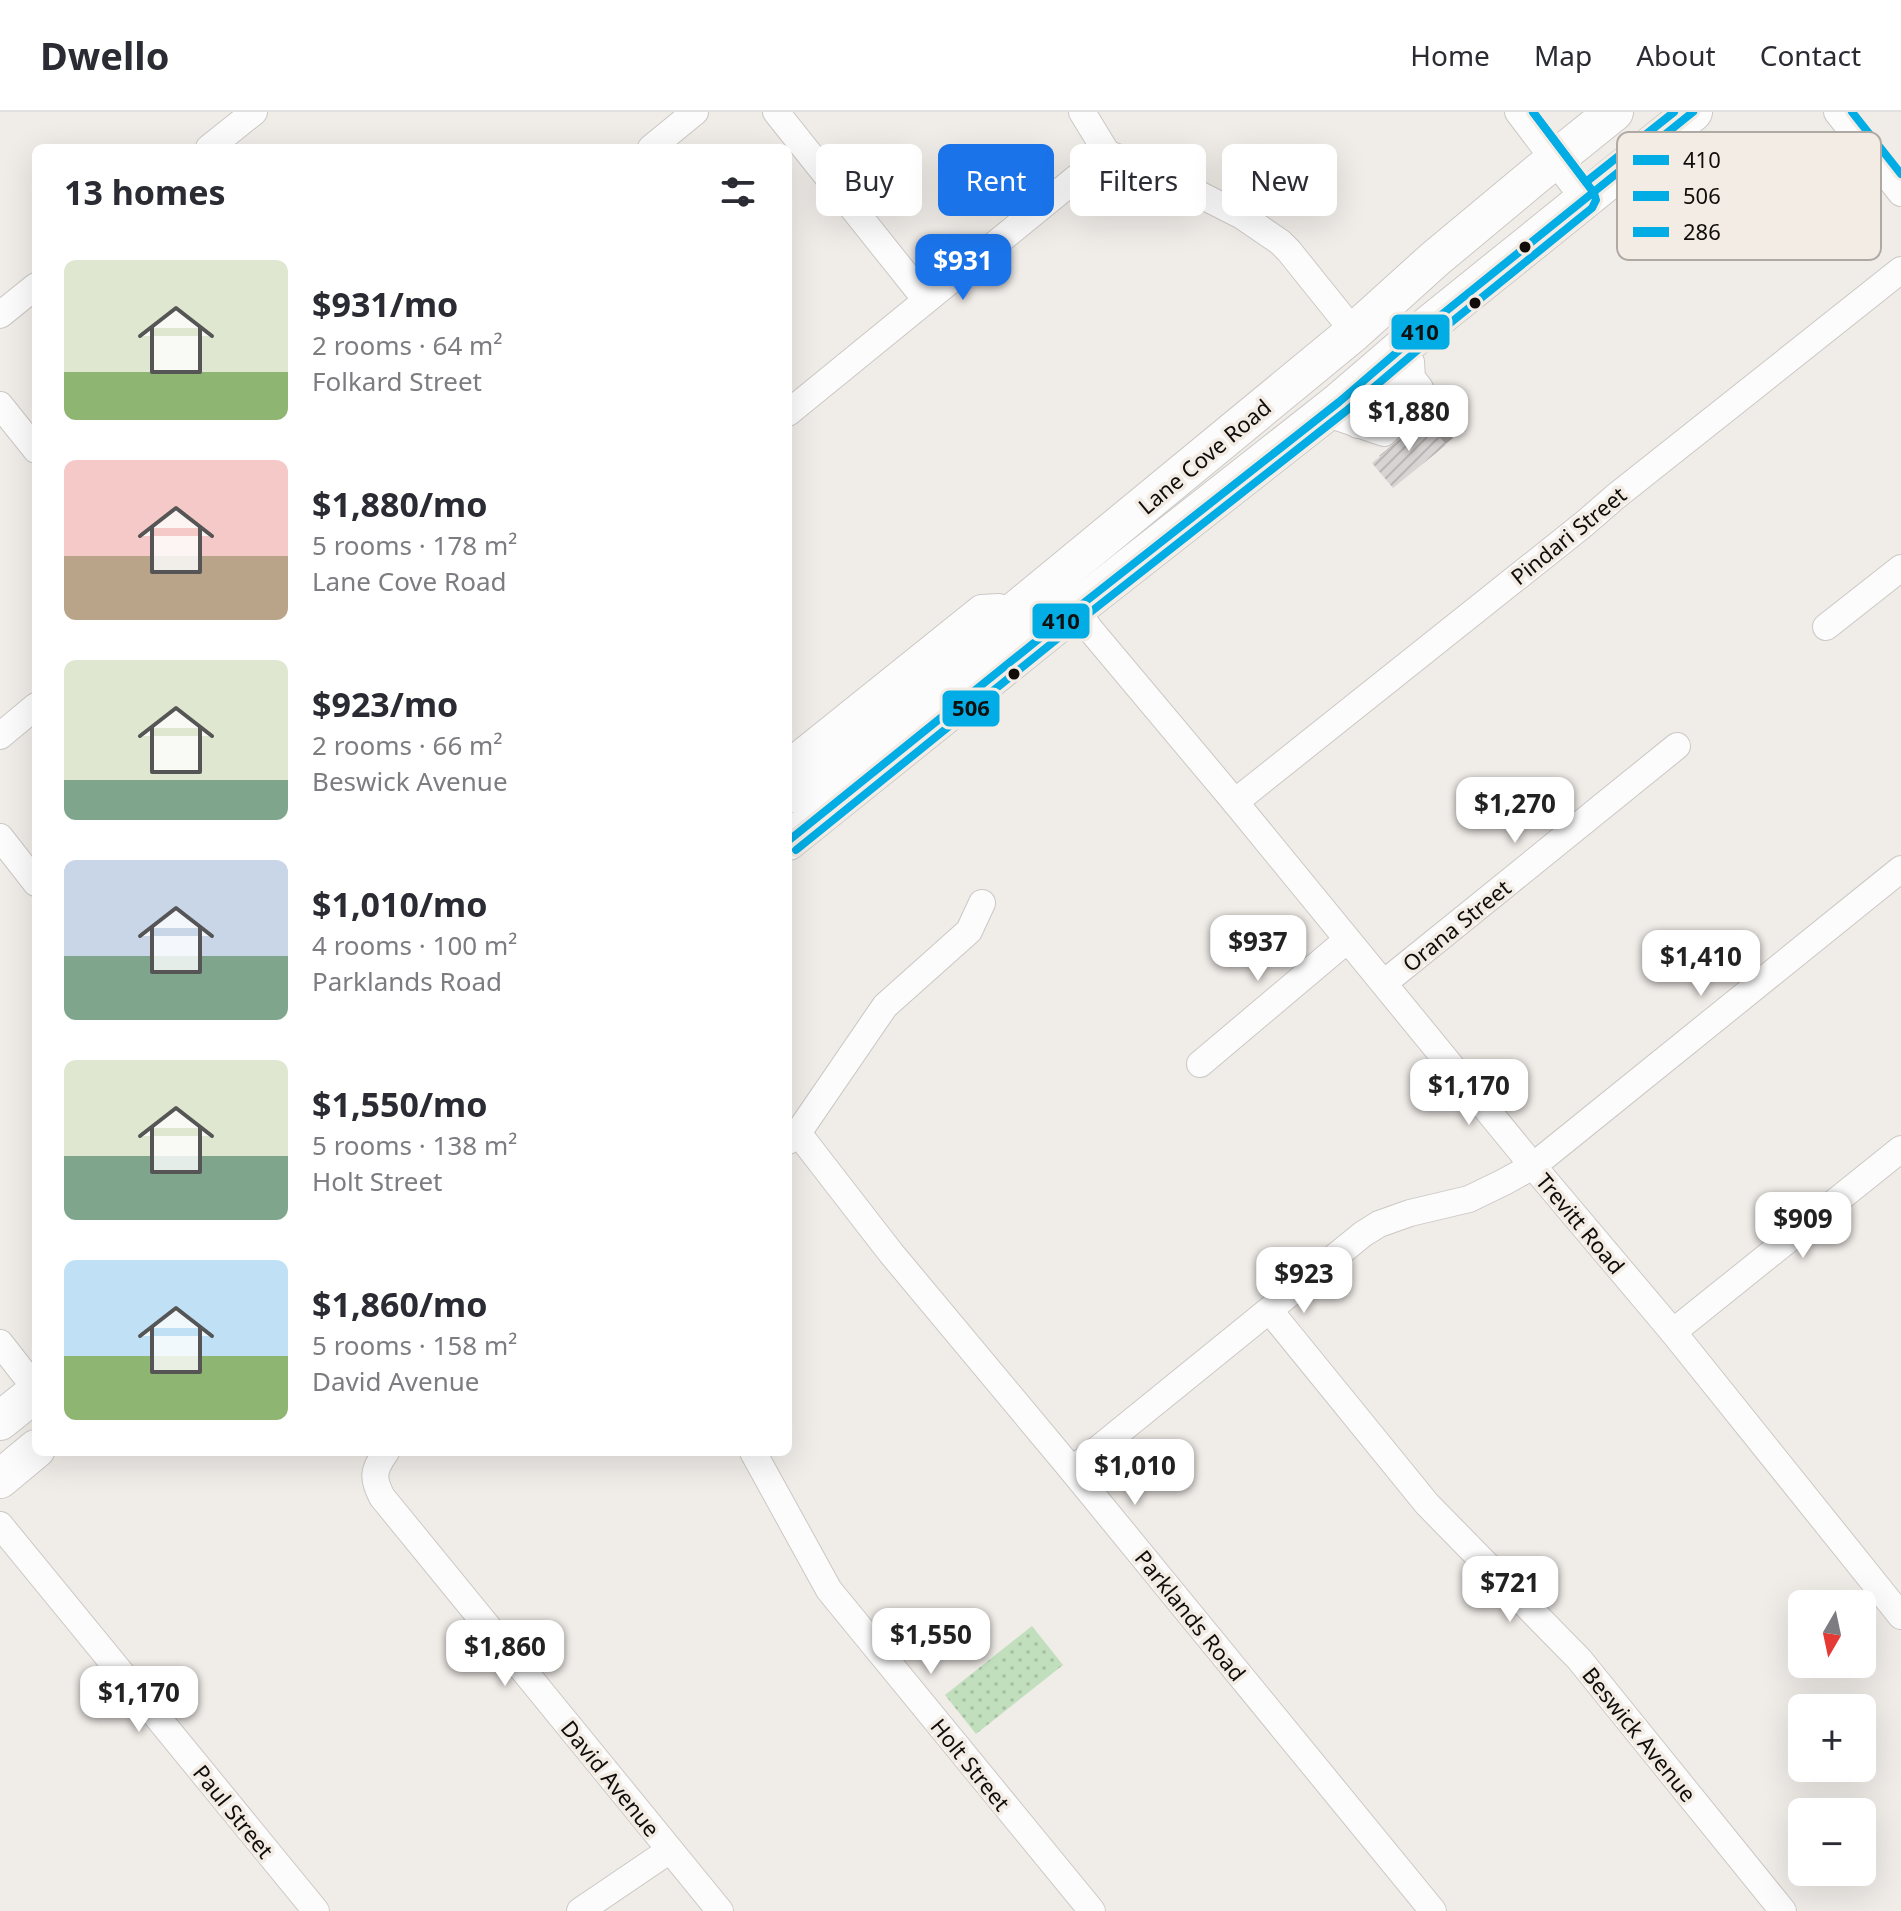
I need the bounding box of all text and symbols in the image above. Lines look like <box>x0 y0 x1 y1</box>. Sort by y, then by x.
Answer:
text: Dwello <box>40 29 169 81</box>
text: Home <box>1410 36 1490 74</box>
text: Map <box>1534 36 1592 74</box>
text: About <box>1636 36 1716 74</box>
text: Contact <box>1760 36 1861 74</box>
legend <box>1617 132 1881 260</box>
chip: Buy <box>816 144 922 216</box>
chip: Rent <box>938 144 1054 216</box>
chip: Filters <box>1070 144 1206 216</box>
chip: New <box>1222 144 1337 216</box>
text: 410 <box>1683 144 1721 174</box>
text: 13 homes <box>64 169 226 215</box>
icon: filters <box>716 170 760 214</box>
text: 506 <box>1683 180 1721 210</box>
text: 286 <box>1683 216 1721 246</box>
pin: $931 <box>916 234 1010 302</box>
unlabelled marker <box>1517 239 1533 255</box>
text: $931 <box>933 242 993 278</box>
text: $931/mo <box>312 281 458 327</box>
icon: home <box>128 292 224 388</box>
unlabelled marker <box>1467 295 1483 311</box>
line badge: 410 <box>1390 313 1451 351</box>
text: 410 <box>1401 316 1439 346</box>
text: 2 rooms · 64 m² <box>312 327 502 363</box>
text: Folkard Street <box>312 363 482 399</box>
pin: $1,880 <box>1344 385 1474 453</box>
street label: Lane Cove Road <box>1131 392 1277 520</box>
text: $1,880 <box>1368 393 1450 429</box>
street label: Pindari Street <box>1504 479 1632 591</box>
text: $1,880/mo <box>312 481 487 527</box>
icon: home <box>128 492 224 588</box>
text: 5 rooms · 178 m² <box>312 527 517 563</box>
text: Lane Cove Road <box>312 563 506 599</box>
line badge: 410 <box>1031 602 1091 640</box>
text: 410 <box>1042 605 1080 635</box>
unlabelled marker <box>1006 666 1022 682</box>
text: $923/mo <box>312 681 458 727</box>
line badge: 506 <box>941 689 1001 728</box>
icon: home <box>128 692 224 788</box>
text: 506 <box>952 692 990 722</box>
text: 2 rooms · 66 m² <box>312 727 502 763</box>
text: Beswick Avenue <box>312 763 508 799</box>
pin: $1,270 <box>1450 777 1580 845</box>
text: $1,270 <box>1474 785 1556 821</box>
street label: Orana Street <box>1396 872 1516 978</box>
text: $1,010/mo <box>312 881 487 927</box>
icon: home <box>128 892 224 988</box>
pin: $937 <box>1211 915 1305 983</box>
text: $937 <box>1228 923 1288 959</box>
text: 4 rooms · 100 m² <box>312 927 517 963</box>
pin: $1,410 <box>1636 930 1766 998</box>
text: $1,410 <box>1660 938 1742 974</box>
text: Parklands Road <box>312 963 502 999</box>
pin: $1,170 <box>1404 1059 1534 1127</box>
text: $1,170 <box>1428 1067 1510 1103</box>
text: $1,550/mo <box>312 1081 487 1127</box>
icon: home <box>128 1092 224 1188</box>
text: 5 rooms · 138 m² <box>312 1127 517 1163</box>
text: Holt Street <box>312 1163 442 1199</box>
street label: Trevitt Road <box>1530 1166 1632 1280</box>
pin: $909 <box>1756 1192 1850 1260</box>
text: $909 <box>1773 1200 1833 1236</box>
pin: $923 <box>1257 1247 1351 1315</box>
text: $923 <box>1274 1255 1334 1291</box>
text: $1,860/mo <box>312 1281 487 1327</box>
icon: home <box>128 1292 224 1388</box>
text: 5 rooms · 158 m² <box>312 1327 517 1363</box>
text: David Avenue <box>312 1363 480 1399</box>
pin: $1,010 <box>1070 1439 1200 1507</box>
text: $1,010 <box>1094 1447 1176 1483</box>
street label: Parklands Road <box>1129 1543 1253 1687</box>
pin: $721 <box>1463 1556 1557 1624</box>
text: $721 <box>1480 1564 1540 1600</box>
north arrow <box>1788 1590 1876 1678</box>
map controls <box>1788 1590 1876 1886</box>
pin: $1,550 <box>866 1608 996 1676</box>
text: $1,550 <box>890 1616 972 1652</box>
pin: $1,860 <box>440 1620 570 1688</box>
text: $1,860 <box>464 1628 546 1664</box>
street label: Beswick Avenue <box>1576 1660 1704 1808</box>
pin: $1,170 <box>74 1666 204 1734</box>
text: $1,170 <box>98 1674 180 1710</box>
button: + <box>1788 1694 1876 1782</box>
street label: Holt Street <box>925 1712 1017 1816</box>
street label: David Avenue <box>555 1713 667 1843</box>
street label: Paul Street <box>187 1758 281 1864</box>
button: − <box>1788 1798 1876 1886</box>

